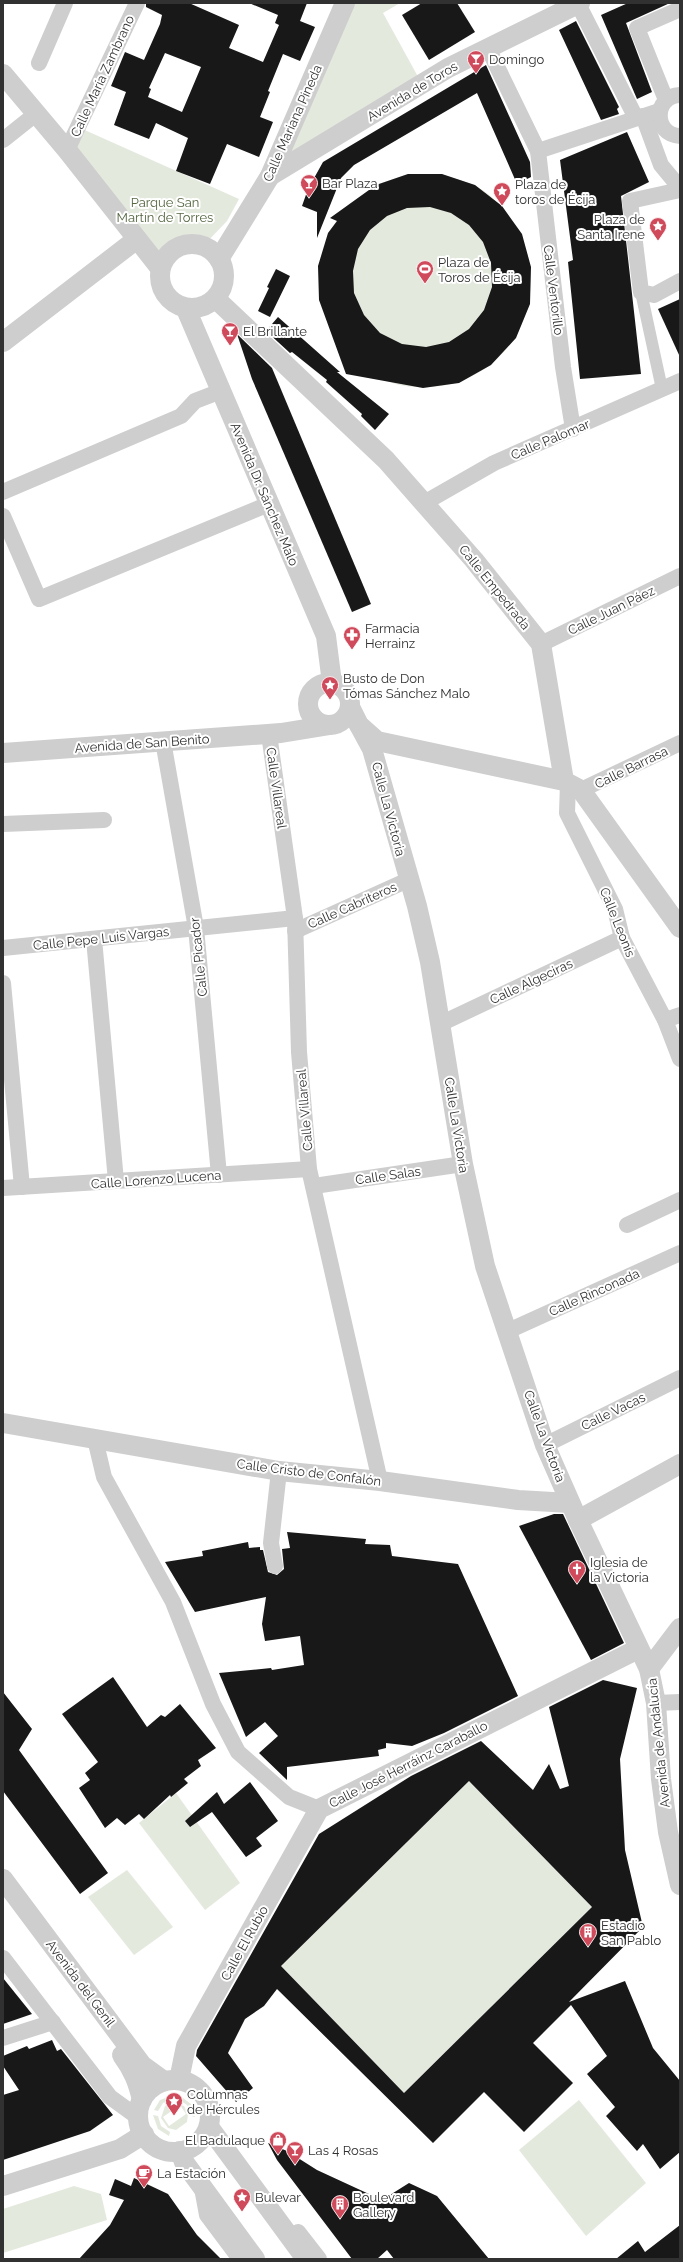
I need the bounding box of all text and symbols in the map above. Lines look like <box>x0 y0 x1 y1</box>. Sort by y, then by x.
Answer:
street label: Calle María Zambrano <box>68 13 137 139</box>
bar icon: Domingo <box>466 49 486 74</box>
place label: Domingo <box>489 52 544 67</box>
street label: Avenida de Toros <box>364 59 460 124</box>
street label: Calle Mariana Pineda <box>260 62 325 184</box>
bar icon: Bar Plaza <box>299 173 319 198</box>
place label: Bar Plaza <box>322 176 378 191</box>
place label: Plaza de toros de Écija <box>515 177 595 207</box>
place icon: Plaza de toros de Écija <box>492 181 512 206</box>
park label: Parque San Martín de Torres <box>117 195 213 225</box>
place label: Plaza de Santa Irene <box>577 212 645 242</box>
place icon: Plaza de Santa Irene <box>648 216 668 241</box>
street label: Calle Ventorillo <box>541 244 567 336</box>
place label: Plaza de Toros de Écija <box>438 255 521 285</box>
sports icon: Plaza de Toros de Écija <box>415 259 435 284</box>
bar icon: El Brillante <box>220 321 240 346</box>
place label: El Brillante <box>243 324 307 339</box>
street label: Calle Palomar <box>509 416 592 463</box>
street label: Avenida Dr. Sánchez Malo <box>228 420 302 568</box>
street label: Calle Empedrada <box>456 542 533 633</box>
street label: Calle Juan Páez <box>565 583 657 638</box>
place label: Farmacia Herrainz <box>365 621 420 651</box>
pharmacy icon: Farmacia Herrainz <box>342 625 362 650</box>
place label: Busto de Don Tómas Sánchez Malo <box>343 671 470 701</box>
place icon: Busto de Don Tómas Sánchez Malo <box>320 675 340 700</box>
street label: Avenida de San Benito <box>74 731 210 756</box>
street label: Calle Barrasa <box>592 743 670 792</box>
street label: Calle Villareal <box>263 746 290 830</box>
street label: Calle La Victoria <box>369 760 408 858</box>
street label: Calle Cabriteros <box>305 879 399 932</box>
street label: Calle Leonís <box>597 885 638 959</box>
street label: Calle Picador <box>187 916 210 997</box>
street label: Calle Pepe Luis Vargas <box>32 924 170 953</box>
street label: Calle Algeciras <box>487 956 575 1007</box>
street label: Calle Villareal <box>293 1068 316 1151</box>
street label: Calle La Victoria <box>442 1076 471 1174</box>
street label: Calle Salas <box>354 1163 422 1188</box>
street label: Calle Lorenzo Lucena <box>90 1167 222 1192</box>
street label: Calle Rinconada <box>547 1266 642 1319</box>
street label: Calle La Victoria <box>521 1388 568 1484</box>
street label: Calle Vacas <box>579 1390 648 1433</box>
street label: Calle Cristo de Confalón <box>236 1456 382 1489</box>
place label: Iglesia de la Victoria <box>590 1555 649 1585</box>
church icon: Iglesia de la Victoria <box>567 1559 587 1584</box>
street label: Avenida de Andalucía <box>644 1677 673 1808</box>
street label: Calle José Herráinz Caraballo <box>327 1718 490 1811</box>
street label: Calle El Rubio <box>218 1903 271 1983</box>
place label: Estadio San Pablo <box>601 1918 662 1948</box>
building icon: Estadio San Pablo <box>578 1922 598 1947</box>
street label: Avenida del Genil <box>43 1937 118 2030</box>
place label: Columnas de Hércules <box>187 2087 260 2117</box>
place icon: Columnas de Hércules <box>164 2091 184 2116</box>
shop icon: El Badulaque <box>268 2130 288 2155</box>
place label: El Badulaque <box>185 2133 265 2148</box>
bar icon: Las 4 Rosas <box>285 2140 305 2165</box>
place label: Las 4 Rosas <box>308 2143 378 2158</box>
cafe icon: La Estación <box>134 2163 154 2188</box>
place label: La Estación <box>157 2166 226 2181</box>
place icon: Bulevar <box>232 2187 252 2212</box>
place label: Bulevar <box>255 2190 301 2205</box>
place label: Boulevard Gallery <box>353 2190 414 2220</box>
building icon: Boulevard Gallery <box>330 2194 350 2219</box>

